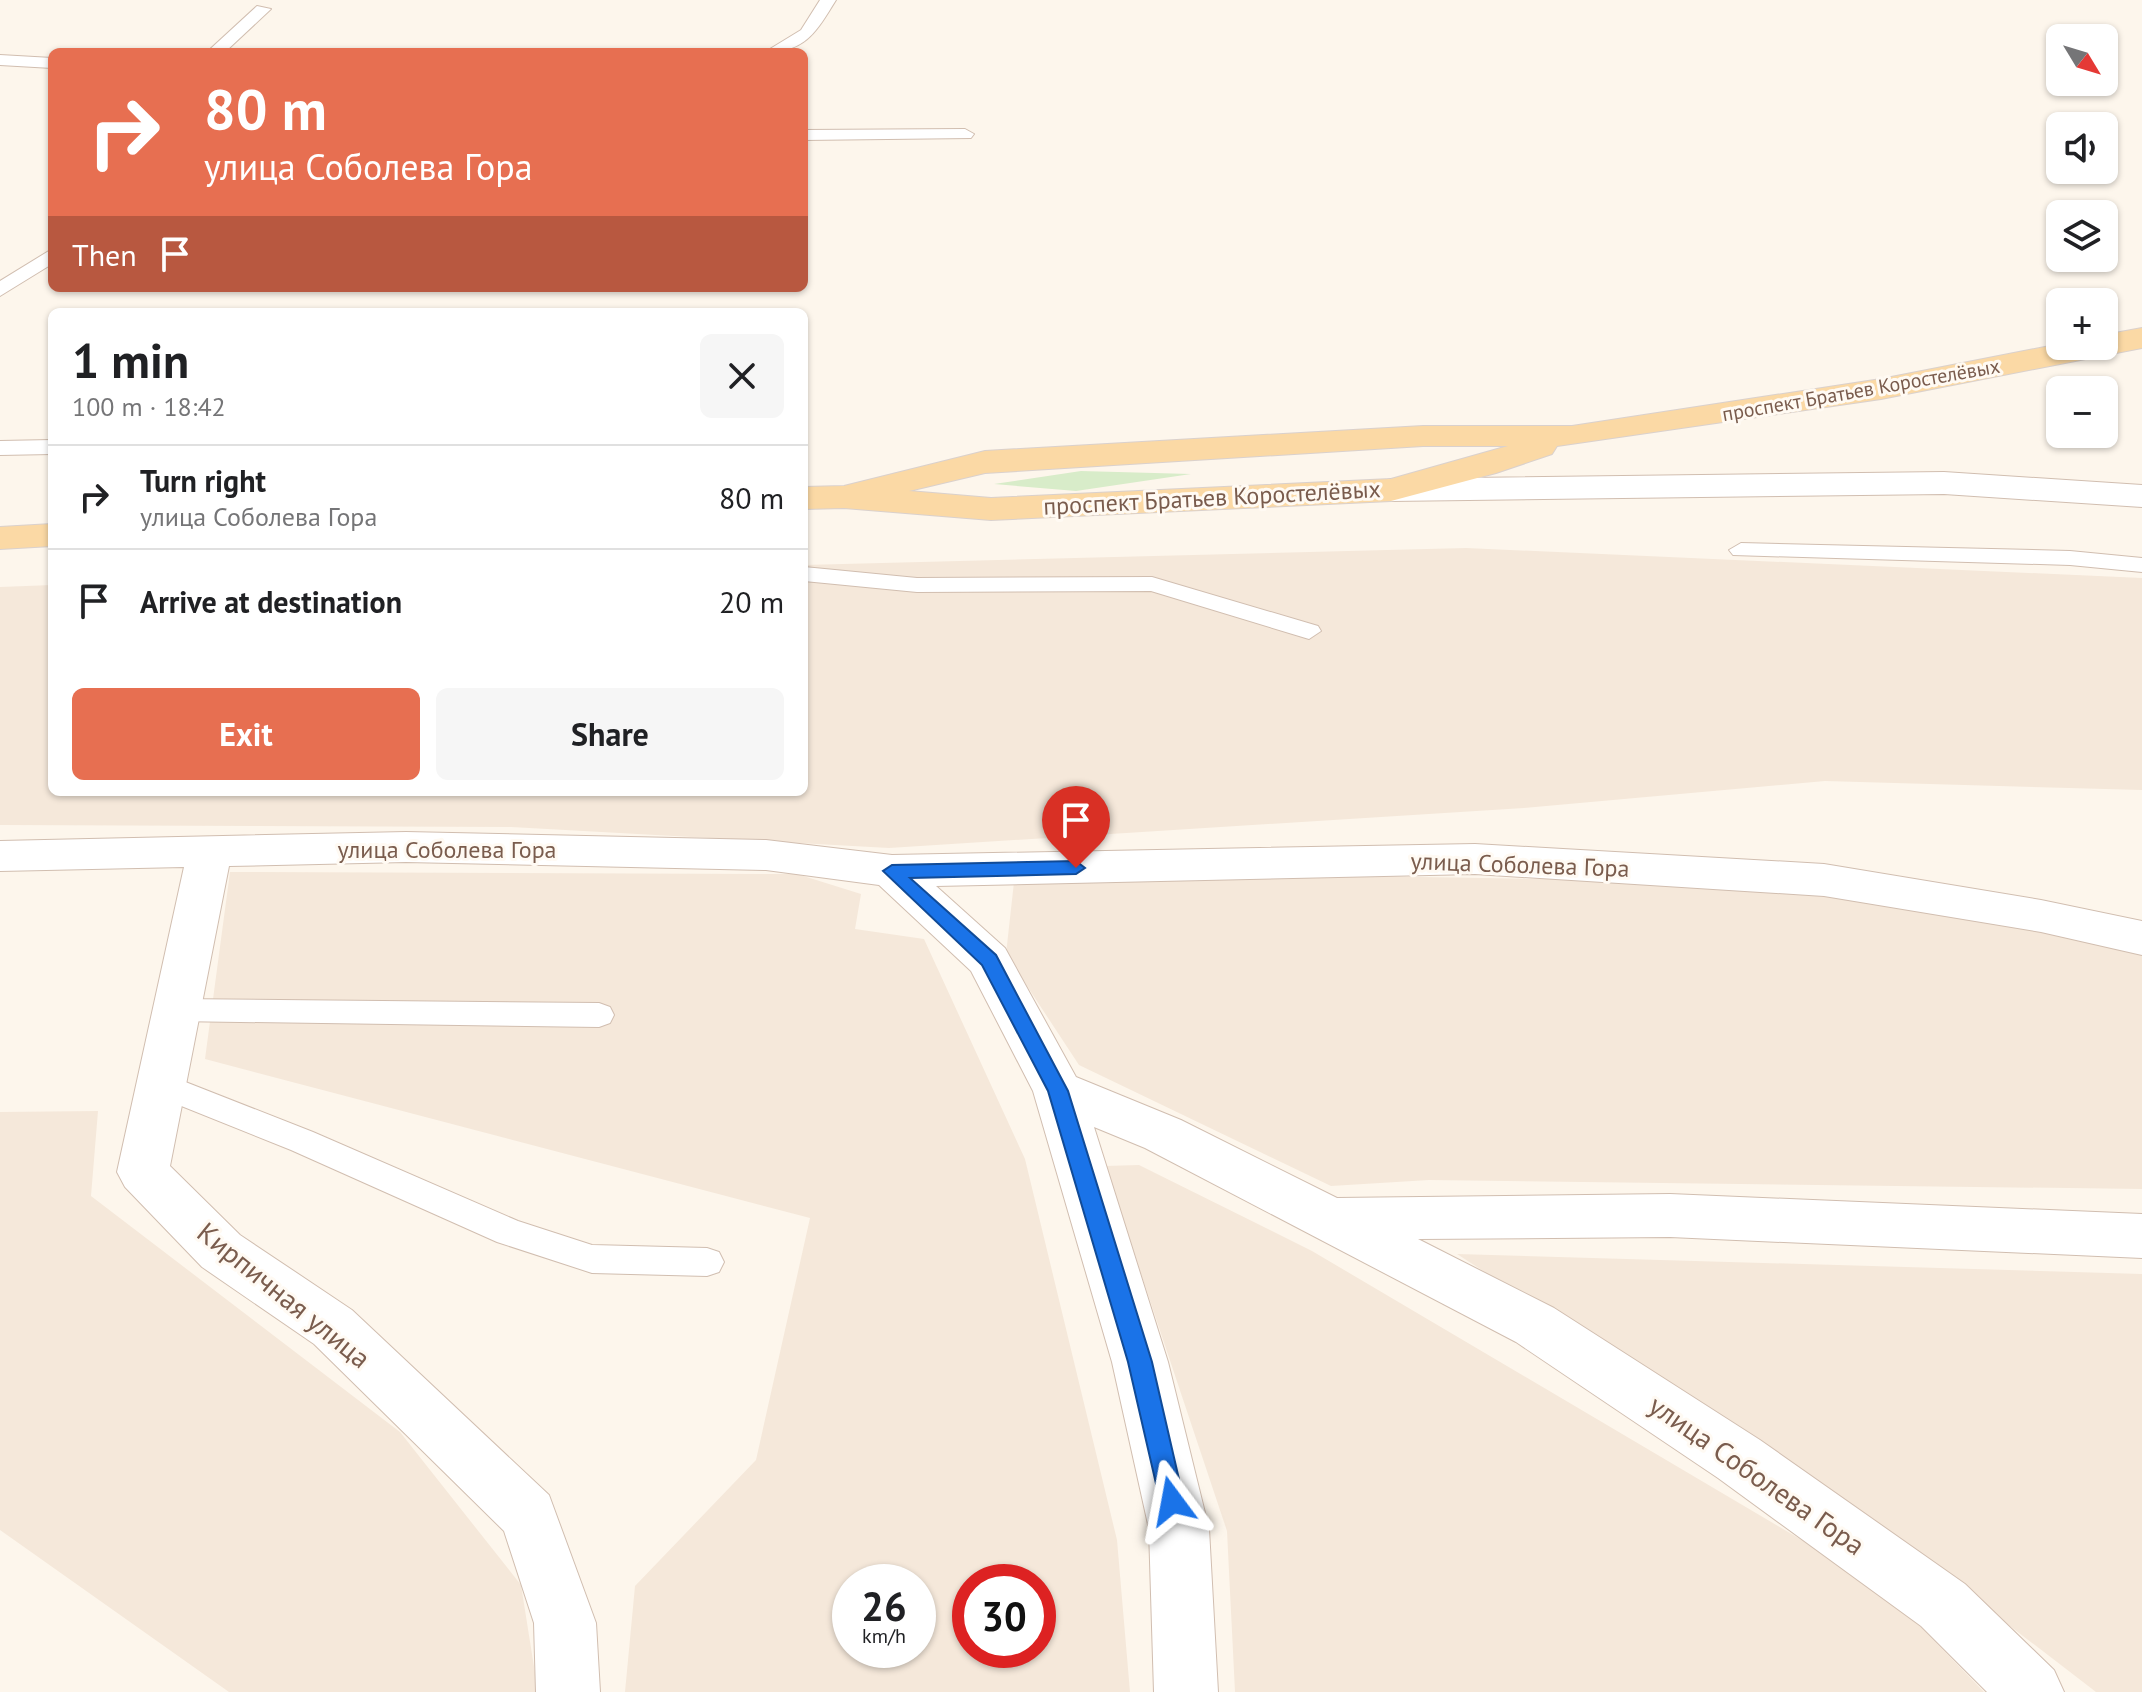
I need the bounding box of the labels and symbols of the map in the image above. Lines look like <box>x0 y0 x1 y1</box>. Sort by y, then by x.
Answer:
north arrow <box>2046 24 2118 96</box>
street label: проспект Братьев Коростелёвых <box>1720 353 2002 427</box>
street label: проспект Братьев Коростелёвых <box>1042 473 1381 522</box>
pin <box>1042 786 1110 868</box>
street label: улица Соболева Гора <box>337 834 557 865</box>
street label: улица Соболева Гора <box>1410 845 1630 884</box>
street label: Кирпичная улица <box>190 1213 379 1376</box>
street label: улица Соболева Гора <box>1642 1386 1873 1563</box>
position arrow <box>1130 1459 1214 1543</box>
speed limit sign: 30 <box>952 1564 1056 1668</box>

